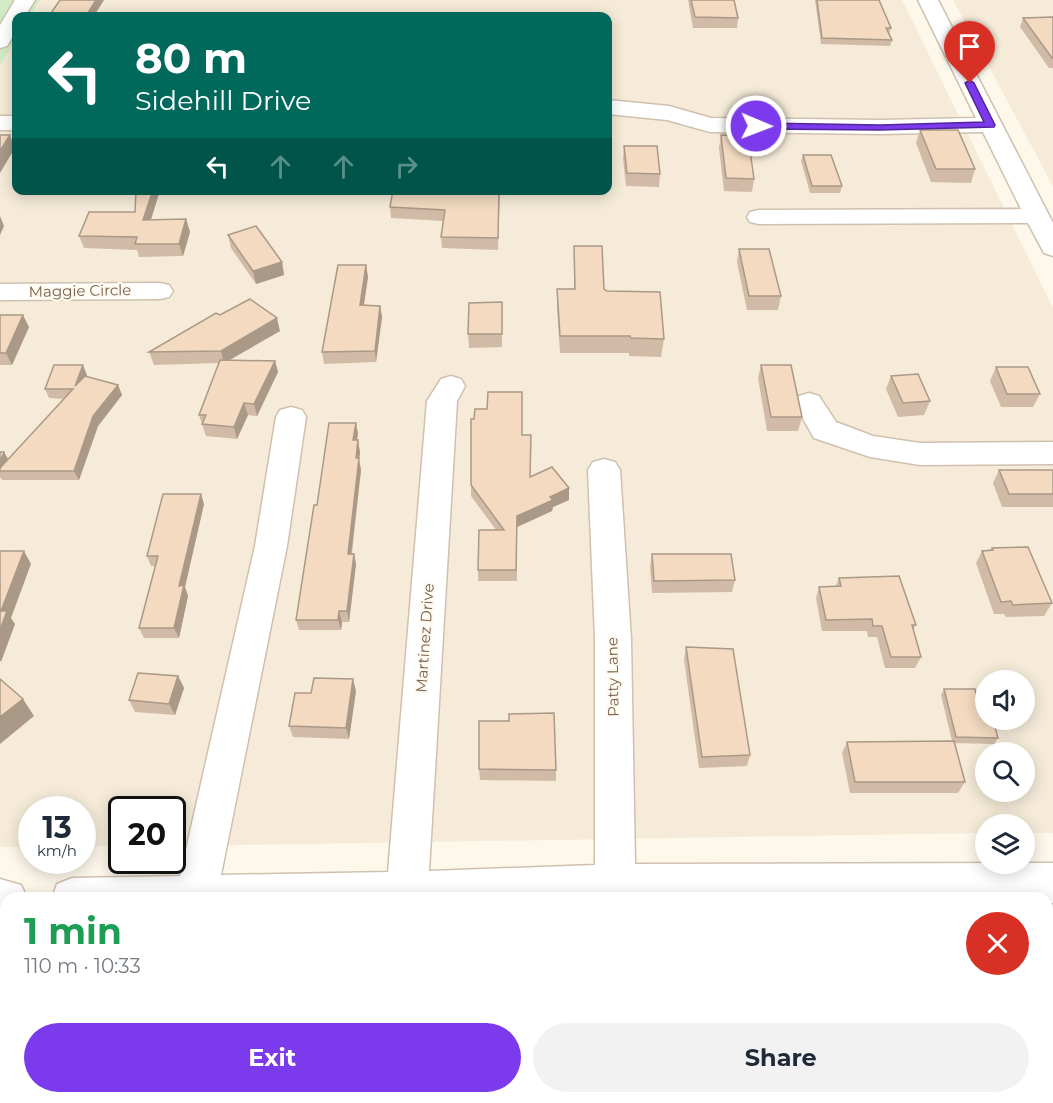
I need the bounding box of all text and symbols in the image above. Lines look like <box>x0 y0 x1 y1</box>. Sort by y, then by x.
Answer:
pin <box>944 21 995 83</box>
icon: arrive <box>953 30 986 63</box>
text: 80 m <box>135 32 247 84</box>
icon: left <box>36 36 114 114</box>
text: Sidehill Drive <box>135 84 311 117</box>
position arrow <box>724 94 788 158</box>
icon: left <box>201 150 234 183</box>
icon: ahead <box>264 150 297 183</box>
icon: ahead <box>327 150 360 183</box>
icon: right <box>390 150 423 183</box>
street label: Maggie Circle <box>28 280 131 301</box>
street label: Martinez Drive <box>411 583 438 693</box>
street label: Patty Lane <box>602 637 623 717</box>
map controls <box>975 670 1035 874</box>
button: sound <box>975 670 1035 730</box>
button: search <box>975 742 1035 802</box>
speed limit sign: 20 <box>108 796 186 874</box>
text: 13 <box>42 809 72 846</box>
button: layers <box>975 814 1035 874</box>
text: km/h <box>37 841 77 860</box>
text: 1 min <box>24 909 122 953</box>
button: close <box>966 912 1029 975</box>
text: 110 m · 10:33 <box>24 954 141 978</box>
button: Exit <box>24 1023 521 1092</box>
button: Share <box>533 1023 1029 1092</box>

